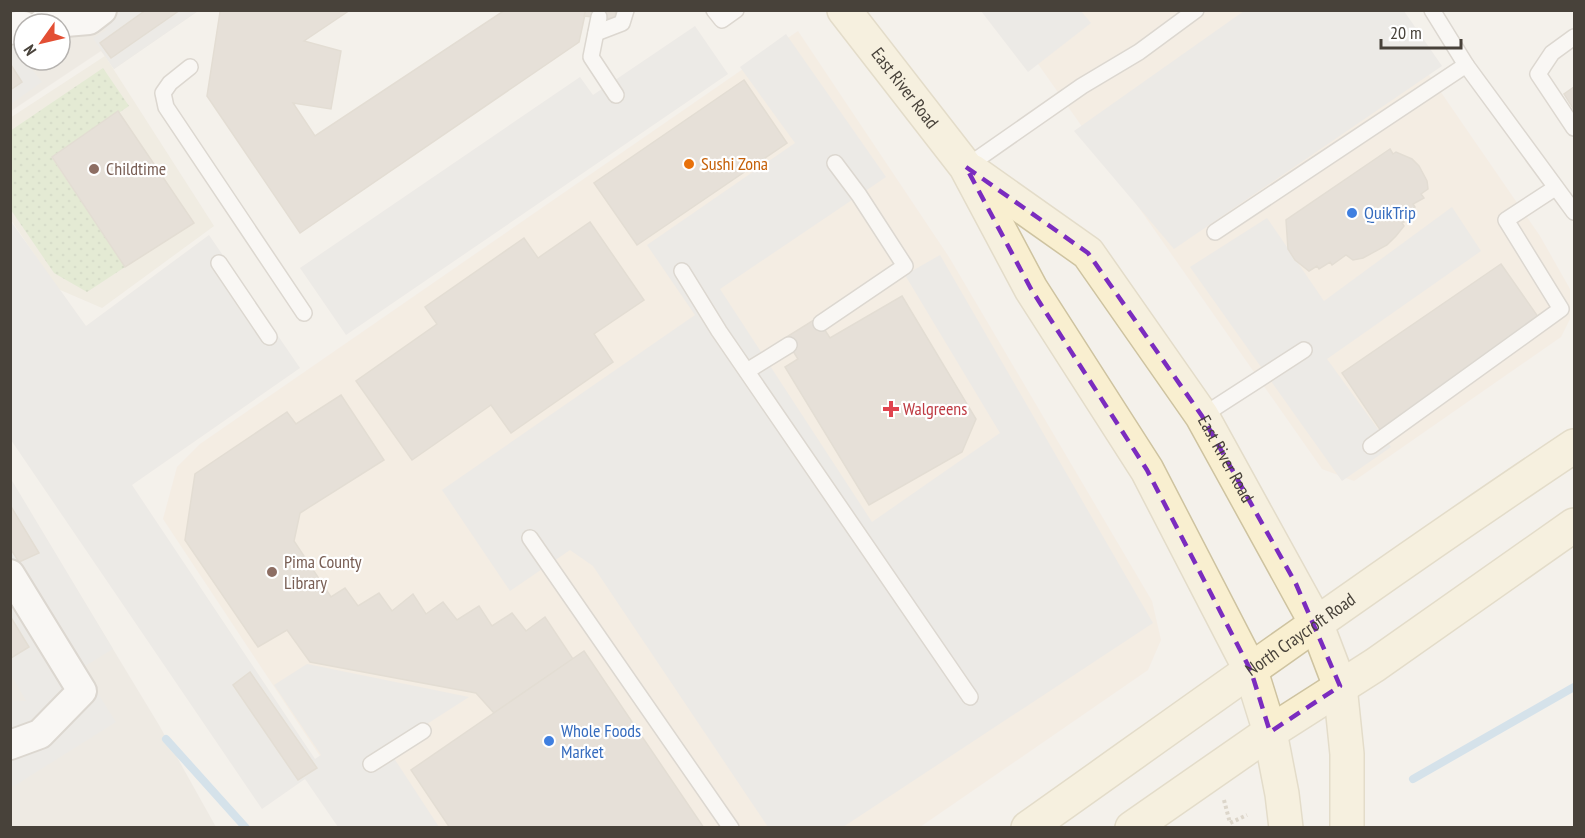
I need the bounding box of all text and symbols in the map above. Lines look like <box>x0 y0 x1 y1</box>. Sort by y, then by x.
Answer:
north arrow <box>12 12 72 72</box>
scale bar <box>1381 12 1460 50</box>
text: 20 m <box>1390 21 1422 44</box>
text: N <box>19 41 40 60</box>
street label: East River Road <box>867 43 944 133</box>
place label: Sushi Zona <box>701 152 768 175</box>
place label: Childtime <box>106 157 166 180</box>
marker: Sushi Zona <box>682 157 696 171</box>
marker: Childtime <box>87 162 101 176</box>
place label: QuikTrip <box>1364 201 1416 224</box>
marker: QuikTrip <box>1345 206 1359 220</box>
place label: Walgreens <box>903 397 967 420</box>
marker: Walgreens <box>884 402 898 416</box>
street label: East River Road <box>1193 411 1259 506</box>
place label: Pima County Library <box>284 550 362 594</box>
marker: Pima County Library <box>265 565 279 579</box>
street label: North Craycroft Road <box>1241 588 1360 681</box>
place label: Whole Foods Market <box>561 719 641 763</box>
marker: Whole Foods Market <box>542 734 556 748</box>

